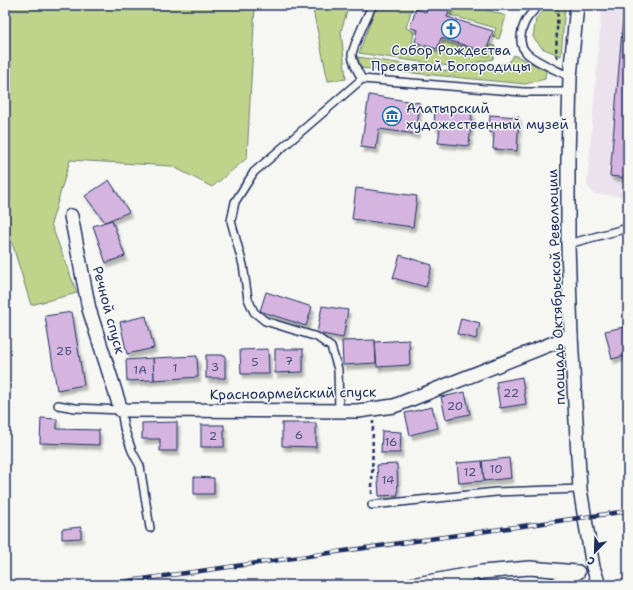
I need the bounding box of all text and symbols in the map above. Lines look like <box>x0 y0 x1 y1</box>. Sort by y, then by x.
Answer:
church icon: Собор Рождества Пресвятой Богородицы <box>440 18 462 40</box>
place label: Собор Рождества Пресвятой Богородицы <box>371 41 531 75</box>
place label: Алатырский художественный музей <box>406 99 569 133</box>
museum icon: Алатырский художественный музей <box>381 105 403 127</box>
street label: площадь Октябрьской Революции <box>543 169 569 405</box>
street label: Речной спуск <box>89 264 130 356</box>
house number: 2Б <box>56 343 72 359</box>
house number: 7 <box>285 353 293 369</box>
house number: 5 <box>251 354 259 370</box>
house number: 3 <box>211 359 219 375</box>
house number: 1 <box>172 360 178 376</box>
house number: 1А <box>133 362 147 378</box>
street label: Красноармейский спуск <box>209 383 377 403</box>
house number: 22 <box>503 385 519 401</box>
house number: 20 <box>447 398 463 414</box>
house number: 6 <box>295 427 303 443</box>
house number: 2 <box>209 428 217 444</box>
house number: 16 <box>384 434 398 450</box>
house number: 10 <box>489 461 503 477</box>
house number: 12 <box>464 464 476 480</box>
house number: 14 <box>382 472 394 488</box>
north arrow <box>575 532 615 572</box>
text: С <box>585 552 597 569</box>

